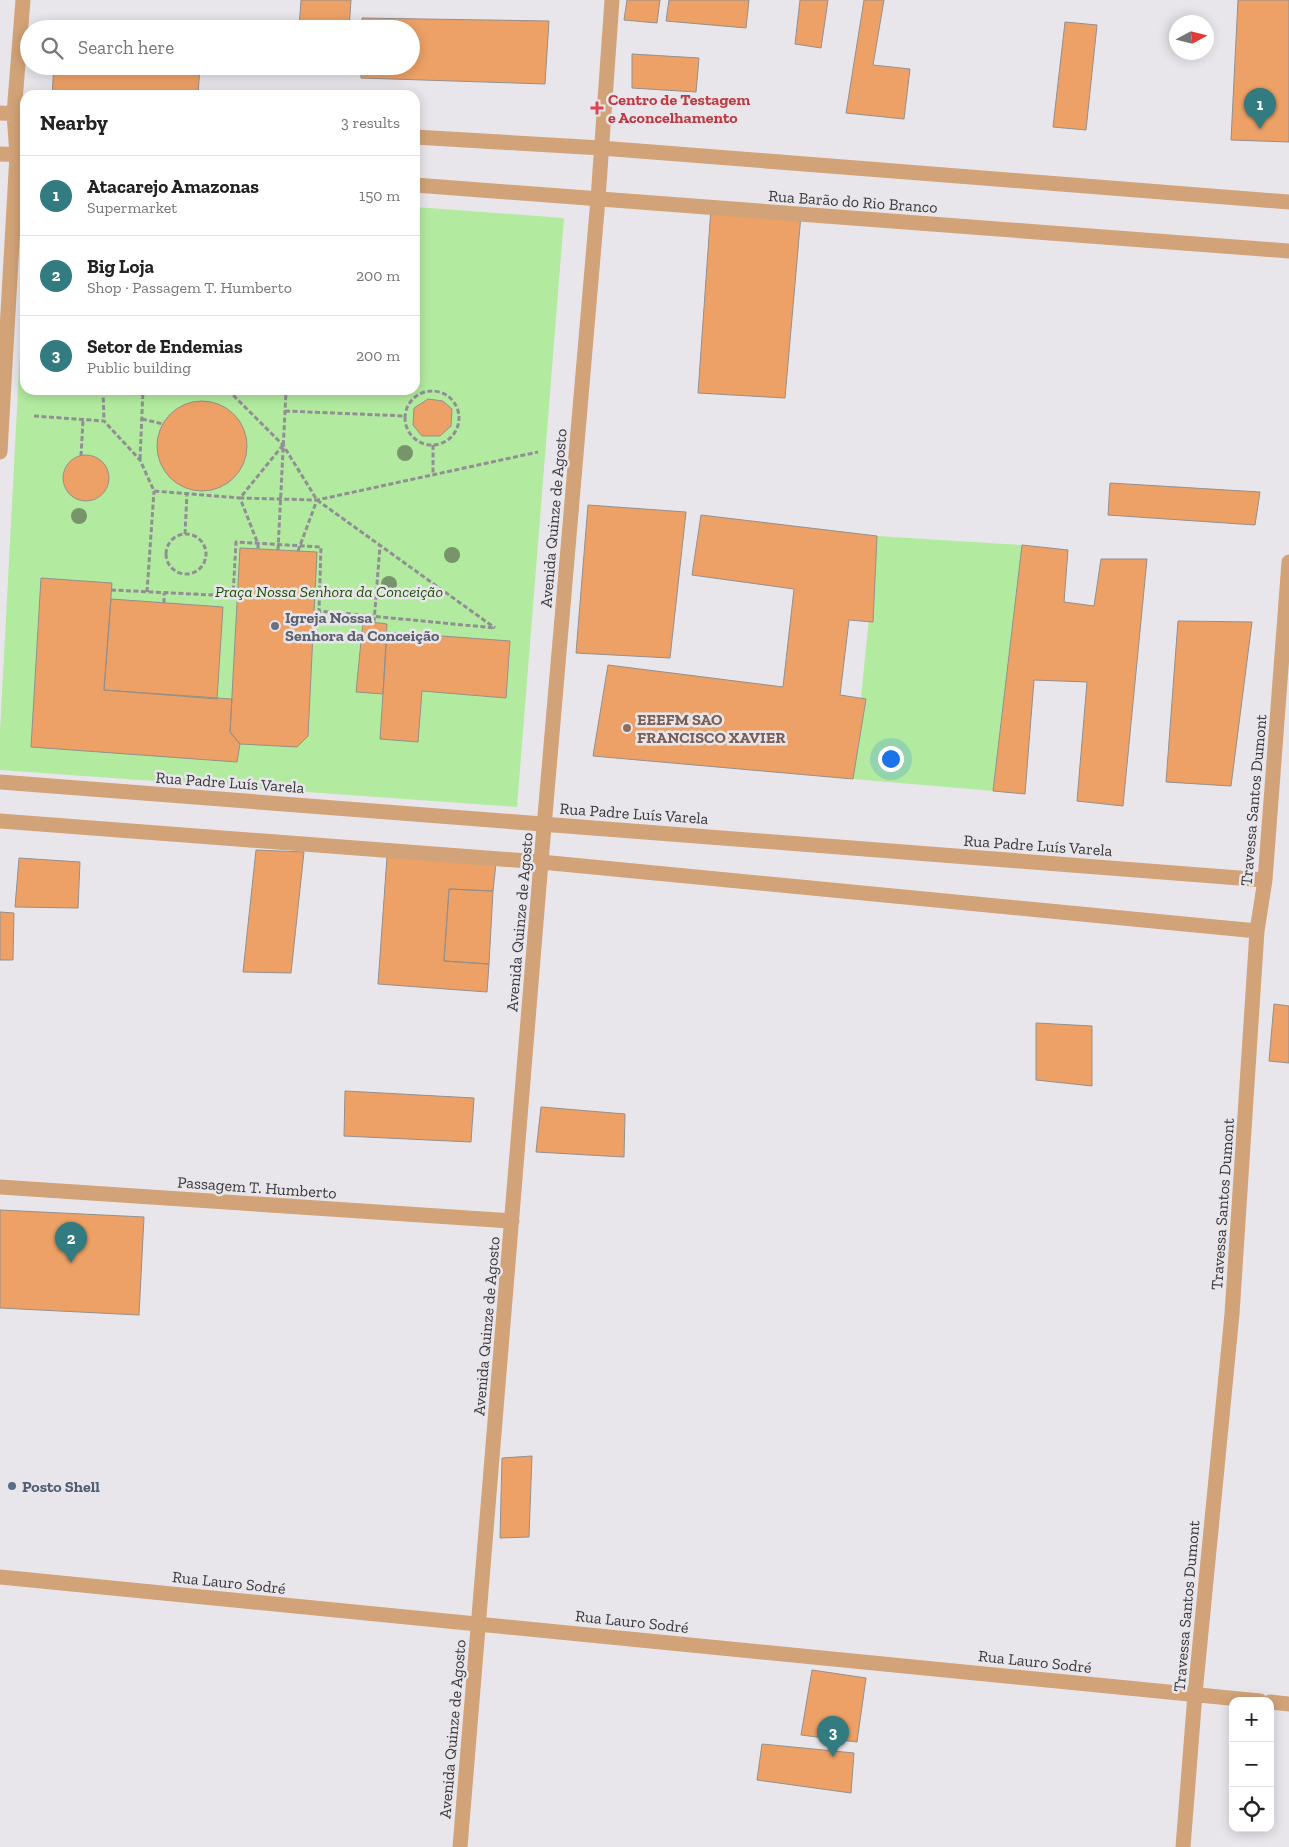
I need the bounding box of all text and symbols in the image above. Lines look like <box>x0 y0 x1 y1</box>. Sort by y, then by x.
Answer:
north arrow <box>1169 15 1214 60</box>
search box <box>20 20 420 75</box>
icon: search <box>38 34 66 62</box>
text: Search here <box>78 36 174 59</box>
pin: 1 <box>1244 88 1276 129</box>
place label: Centro de Testagem e Aconcelhamento <box>608 90 750 127</box>
marker: Centro de Testagem e Aconcelhamento <box>590 101 604 115</box>
text: Nearby <box>40 110 108 135</box>
text: 3 results <box>341 113 400 132</box>
text: Atacarejo Amazonas <box>87 175 259 198</box>
text: 1 <box>53 186 59 205</box>
text: 150 m <box>359 186 400 205</box>
street label: Rua Barão do Rio Branco <box>768 186 938 217</box>
text: Supermarket <box>87 198 177 217</box>
text: Big Loja <box>87 255 154 278</box>
text: 2 <box>52 266 60 285</box>
text: 200 m <box>356 266 400 285</box>
text: Shop · Passagem T. Humberto <box>87 278 292 297</box>
text: Setor de Endemias <box>87 335 243 358</box>
text: 3 <box>52 346 60 365</box>
text: 200 m <box>356 346 400 365</box>
text: Public building <box>87 358 191 377</box>
street label: Avenida Quinze de Agosto <box>536 428 571 608</box>
park label: Praça Nossa Senhora da Conceição <box>215 582 443 601</box>
place label: Igreja Nossa Senhora da Conceição <box>285 608 440 645</box>
marker: Igreja Nossa Senhora da Conceição <box>269 620 281 632</box>
place label: EEEFM SAO FRANCISCO XAVIER <box>637 710 786 747</box>
street label: Travessa Santos Dumont <box>1237 713 1270 887</box>
marker: EEEFM SAO FRANCISCO XAVIER <box>621 722 633 734</box>
your location <box>878 746 904 772</box>
street label: Rua Padre Luís Varela <box>155 768 305 797</box>
street label: Rua Padre Luís Varela <box>559 799 709 828</box>
street label: Rua Padre Luís Varela <box>963 831 1113 860</box>
street label: Avenida Quinze de Agosto <box>502 832 537 1012</box>
street label: Travessa Santos Dumont <box>1207 1117 1238 1291</box>
street label: Passagem T. Humberto <box>177 1172 337 1203</box>
pin: 2 <box>55 1222 87 1263</box>
street label: Avenida Quinze de Agosto <box>469 1236 504 1416</box>
place label: Posto Shell <box>22 1477 100 1496</box>
marker: Posto Shell <box>6 1480 18 1492</box>
street label: Travessa Santos Dumont <box>1170 1519 1203 1693</box>
street label: Rua Lauro Sodré <box>171 1567 287 1598</box>
street label: Rua Lauro Sodré <box>574 1606 690 1637</box>
street label: Avenida Quinze de Agosto <box>435 1639 470 1819</box>
street label: Rua Lauro Sodré <box>977 1646 1093 1677</box>
map controls <box>1229 1697 1274 1832</box>
button: + <box>1229 1697 1274 1742</box>
pin: 3 <box>817 1716 849 1757</box>
button: − <box>1229 1742 1274 1787</box>
button: locate <box>1229 1787 1274 1832</box>

